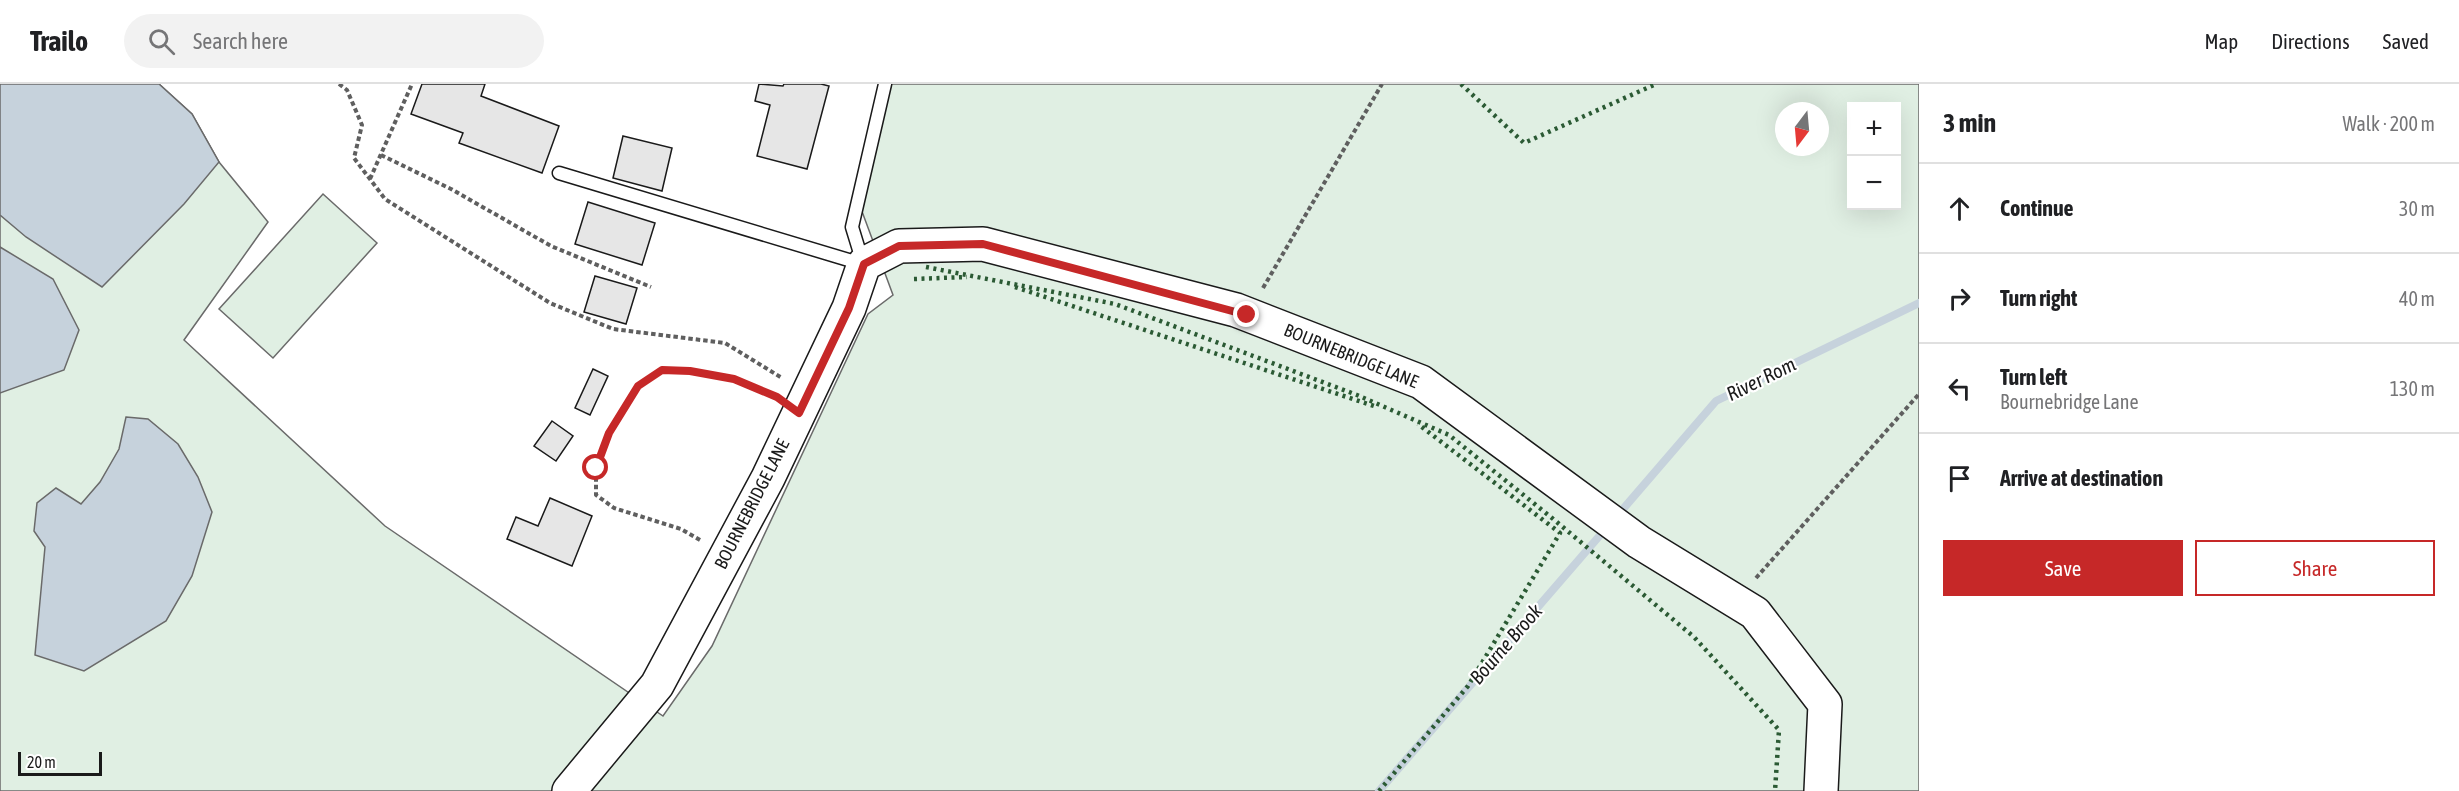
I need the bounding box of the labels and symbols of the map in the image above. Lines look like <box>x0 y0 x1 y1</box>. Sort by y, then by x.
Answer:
north arrow <box>1775 102 1829 156</box>
route end <box>1233 301 1259 327</box>
street label: BOURNEBRIDGE LANE <box>1281 319 1422 392</box>
water label: River Rom <box>1722 352 1799 405</box>
street label: BOURNEBRIDGE LANE <box>710 435 793 572</box>
route start <box>582 454 608 480</box>
water label: Bourne Brook <box>1465 599 1547 688</box>
scale bar <box>18 749 102 776</box>

